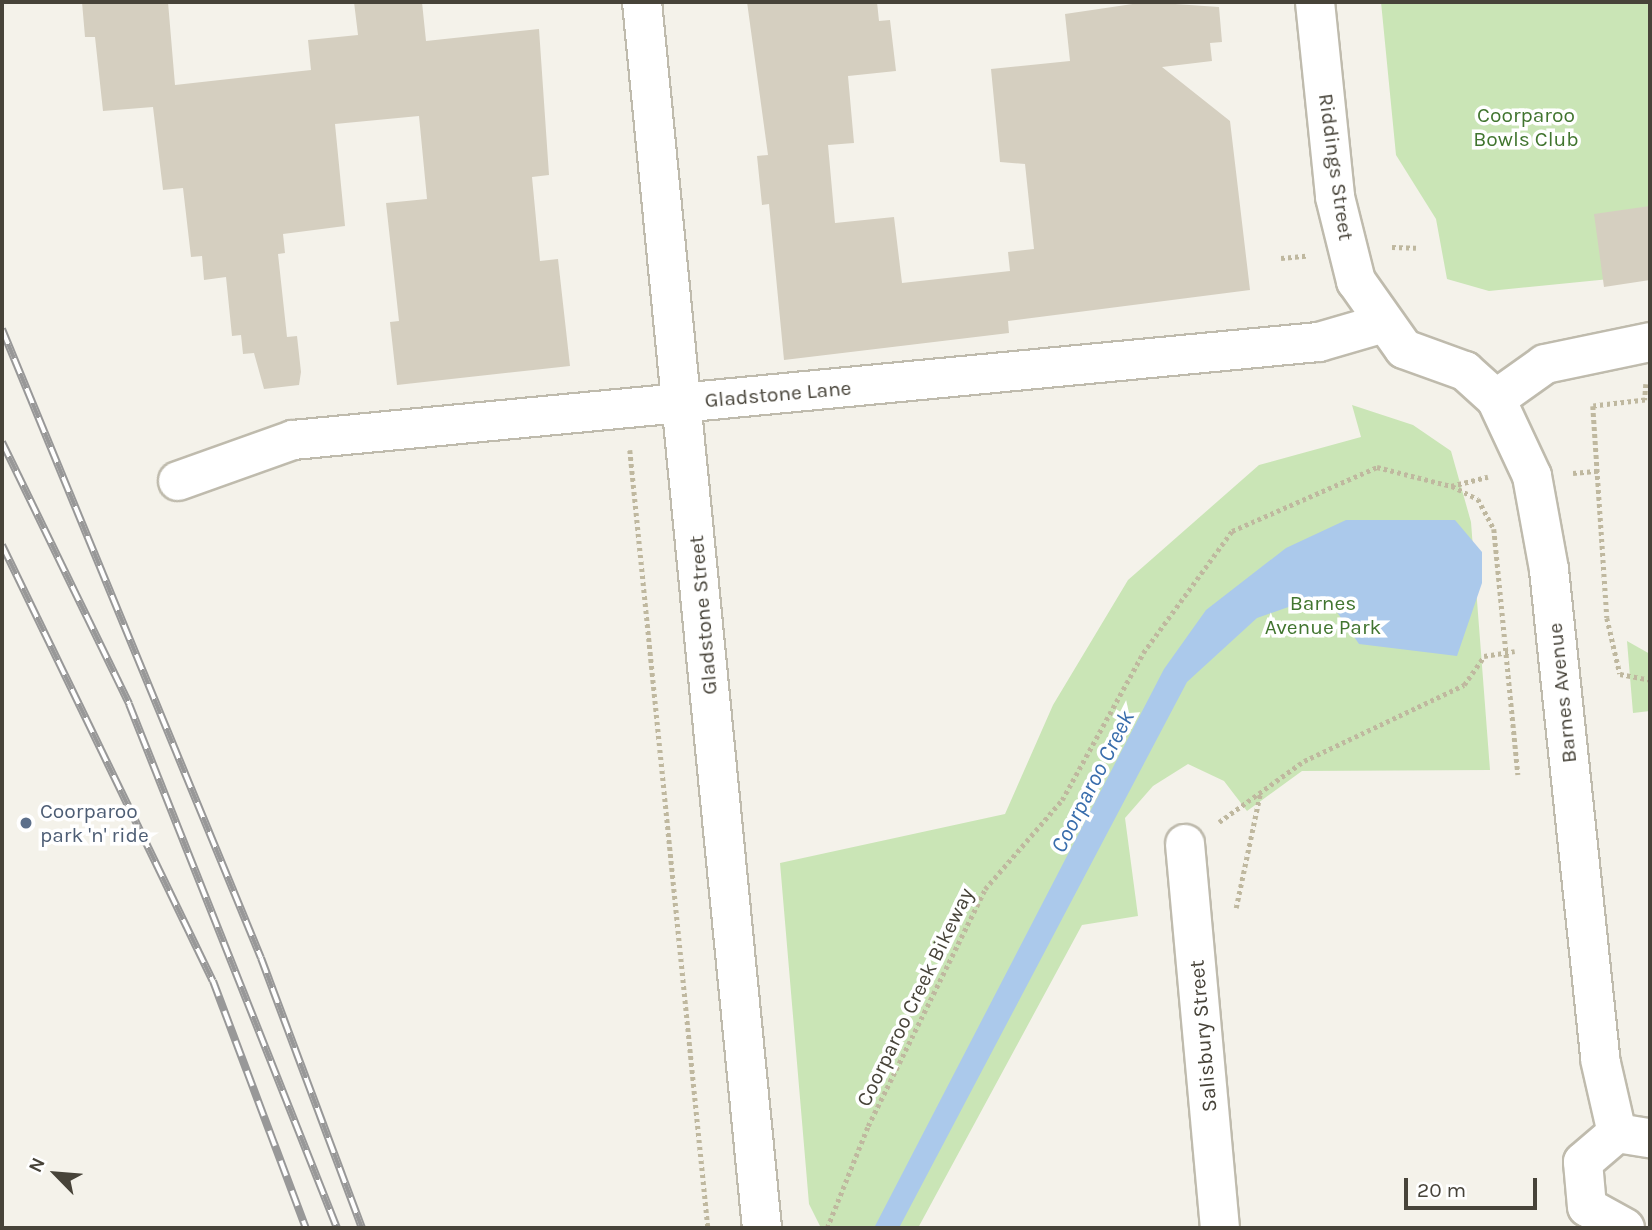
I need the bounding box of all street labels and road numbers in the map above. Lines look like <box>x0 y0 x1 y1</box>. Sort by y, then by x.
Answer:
street label: Riddings Street <box>1313 92 1359 242</box>
street label: Gladstone Lane <box>704 375 852 413</box>
street label: Gladstone Street <box>683 534 723 696</box>
street label: Barnes Avenue <box>1542 622 1582 764</box>
street label: Coorparoo Creek Bikeway <box>851 884 979 1110</box>
street label: Salisbury Street <box>1184 959 1222 1113</box>

